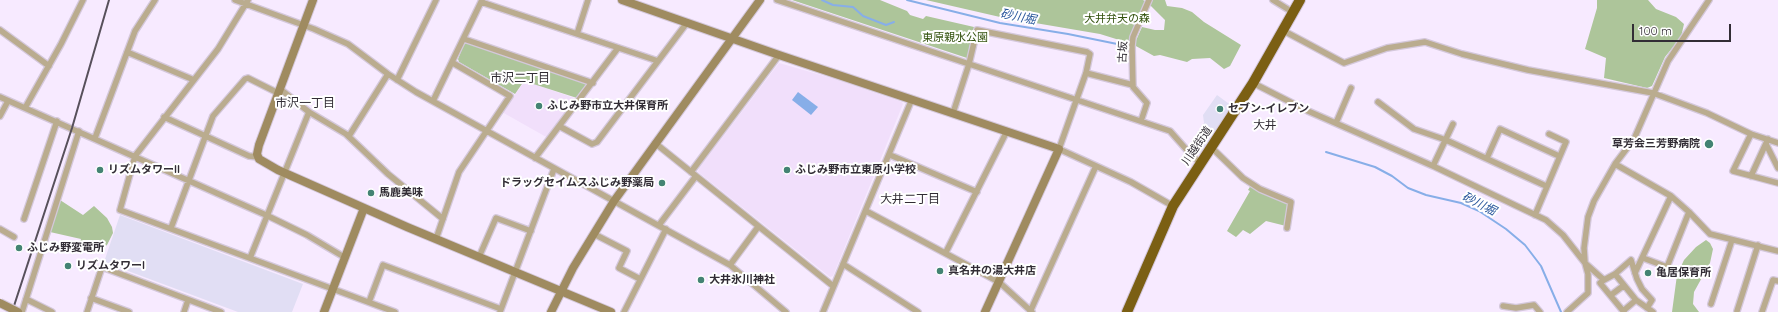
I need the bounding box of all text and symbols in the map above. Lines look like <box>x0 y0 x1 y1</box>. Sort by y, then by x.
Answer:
water label: 砂川堀 <box>999 6 1037 28</box>
park label: 大井弁天の森 <box>1084 12 1150 26</box>
scale bar <box>1634 16 1733 42</box>
text: 100 m <box>1639 23 1672 38</box>
park label: 東原親水公園 <box>922 31 988 45</box>
street label: 古坂 <box>1116 41 1130 63</box>
district label: 市沢二丁目 <box>490 71 550 85</box>
district label: 市沢一丁目 <box>275 96 335 110</box>
place label: ふじみ野市立大井保育所 <box>547 99 668 113</box>
marker: ふじみ野市立大井保育所 <box>534 101 544 111</box>
place label: セブン-イレブン <box>1228 102 1309 116</box>
marker: セブン-イレブン <box>1215 104 1225 114</box>
district label: 大井 <box>1253 118 1277 132</box>
street label: 川越街道 <box>1179 124 1215 168</box>
place label: 草芳会三芳野病院 <box>1612 137 1700 151</box>
marker: 草芳会三芳野病院 <box>1703 138 1715 150</box>
place label: リズムタワーII <box>108 163 180 177</box>
place label: ふじみ野市立東原小学校 <box>795 163 916 177</box>
marker: リズムタワーII <box>95 165 105 175</box>
marker: ふじみ野市立東原小学校 <box>782 165 792 175</box>
place label: ドラッグセイムスふじみ野薬局 <box>500 176 654 190</box>
marker: ドラッグセイムスふじみ野薬局 <box>657 178 667 188</box>
place label: 馬鹿美味 <box>379 186 423 200</box>
marker: 馬鹿美味 <box>366 188 376 198</box>
water label: 砂川堀 <box>1460 189 1498 219</box>
district label: 大井二丁目 <box>880 192 940 206</box>
place label: ふじみ野変電所 <box>27 241 104 255</box>
marker: ふじみ野変電所 <box>14 243 24 253</box>
place label: リズムタワーI <box>76 259 145 273</box>
marker: リズムタワーI <box>63 261 73 271</box>
place label: 真名井の湯大井店 <box>948 264 1036 278</box>
marker: 真名井の湯大井店 <box>935 266 945 276</box>
place label: 亀居保育所 <box>1656 266 1711 280</box>
marker: 亀居保育所 <box>1643 268 1653 278</box>
place label: 大井氷川神社 <box>709 273 775 287</box>
marker: 大井氷川神社 <box>696 275 706 285</box>

